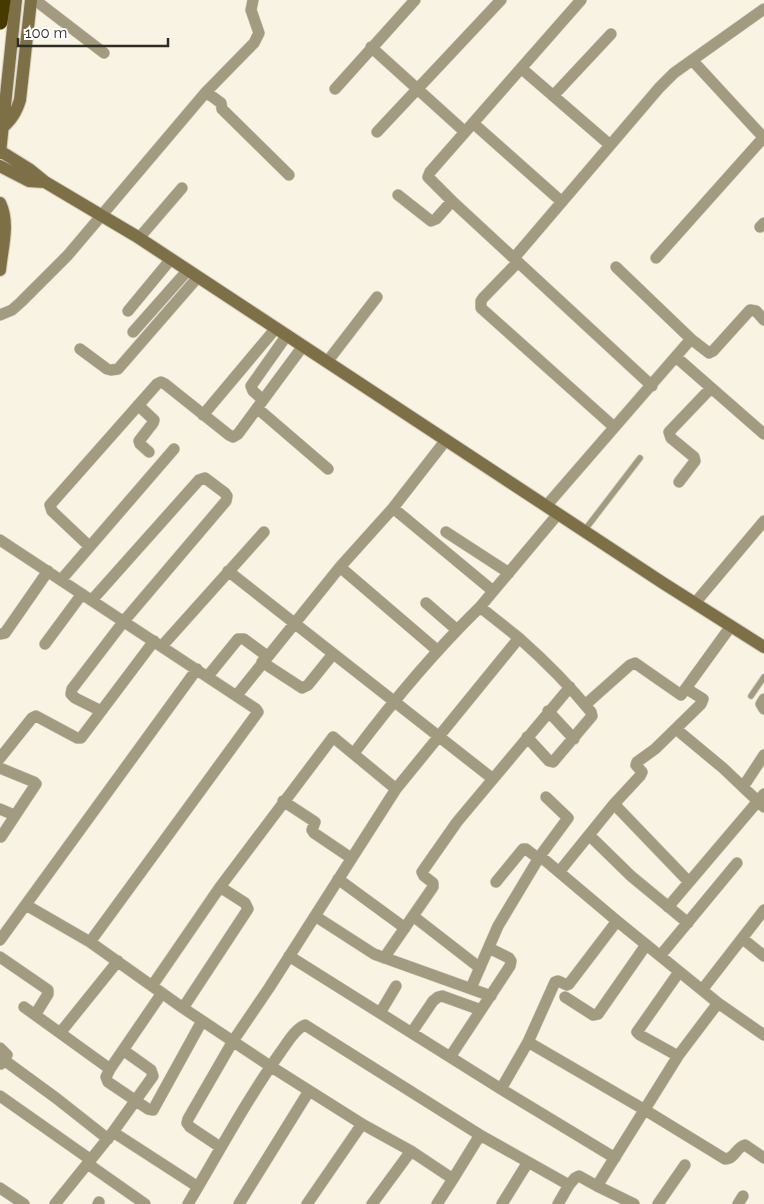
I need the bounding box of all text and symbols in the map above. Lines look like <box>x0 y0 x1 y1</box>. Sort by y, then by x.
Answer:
scale bar <box>18 15 168 47</box>
text: 100 m <box>25 24 67 42</box>

